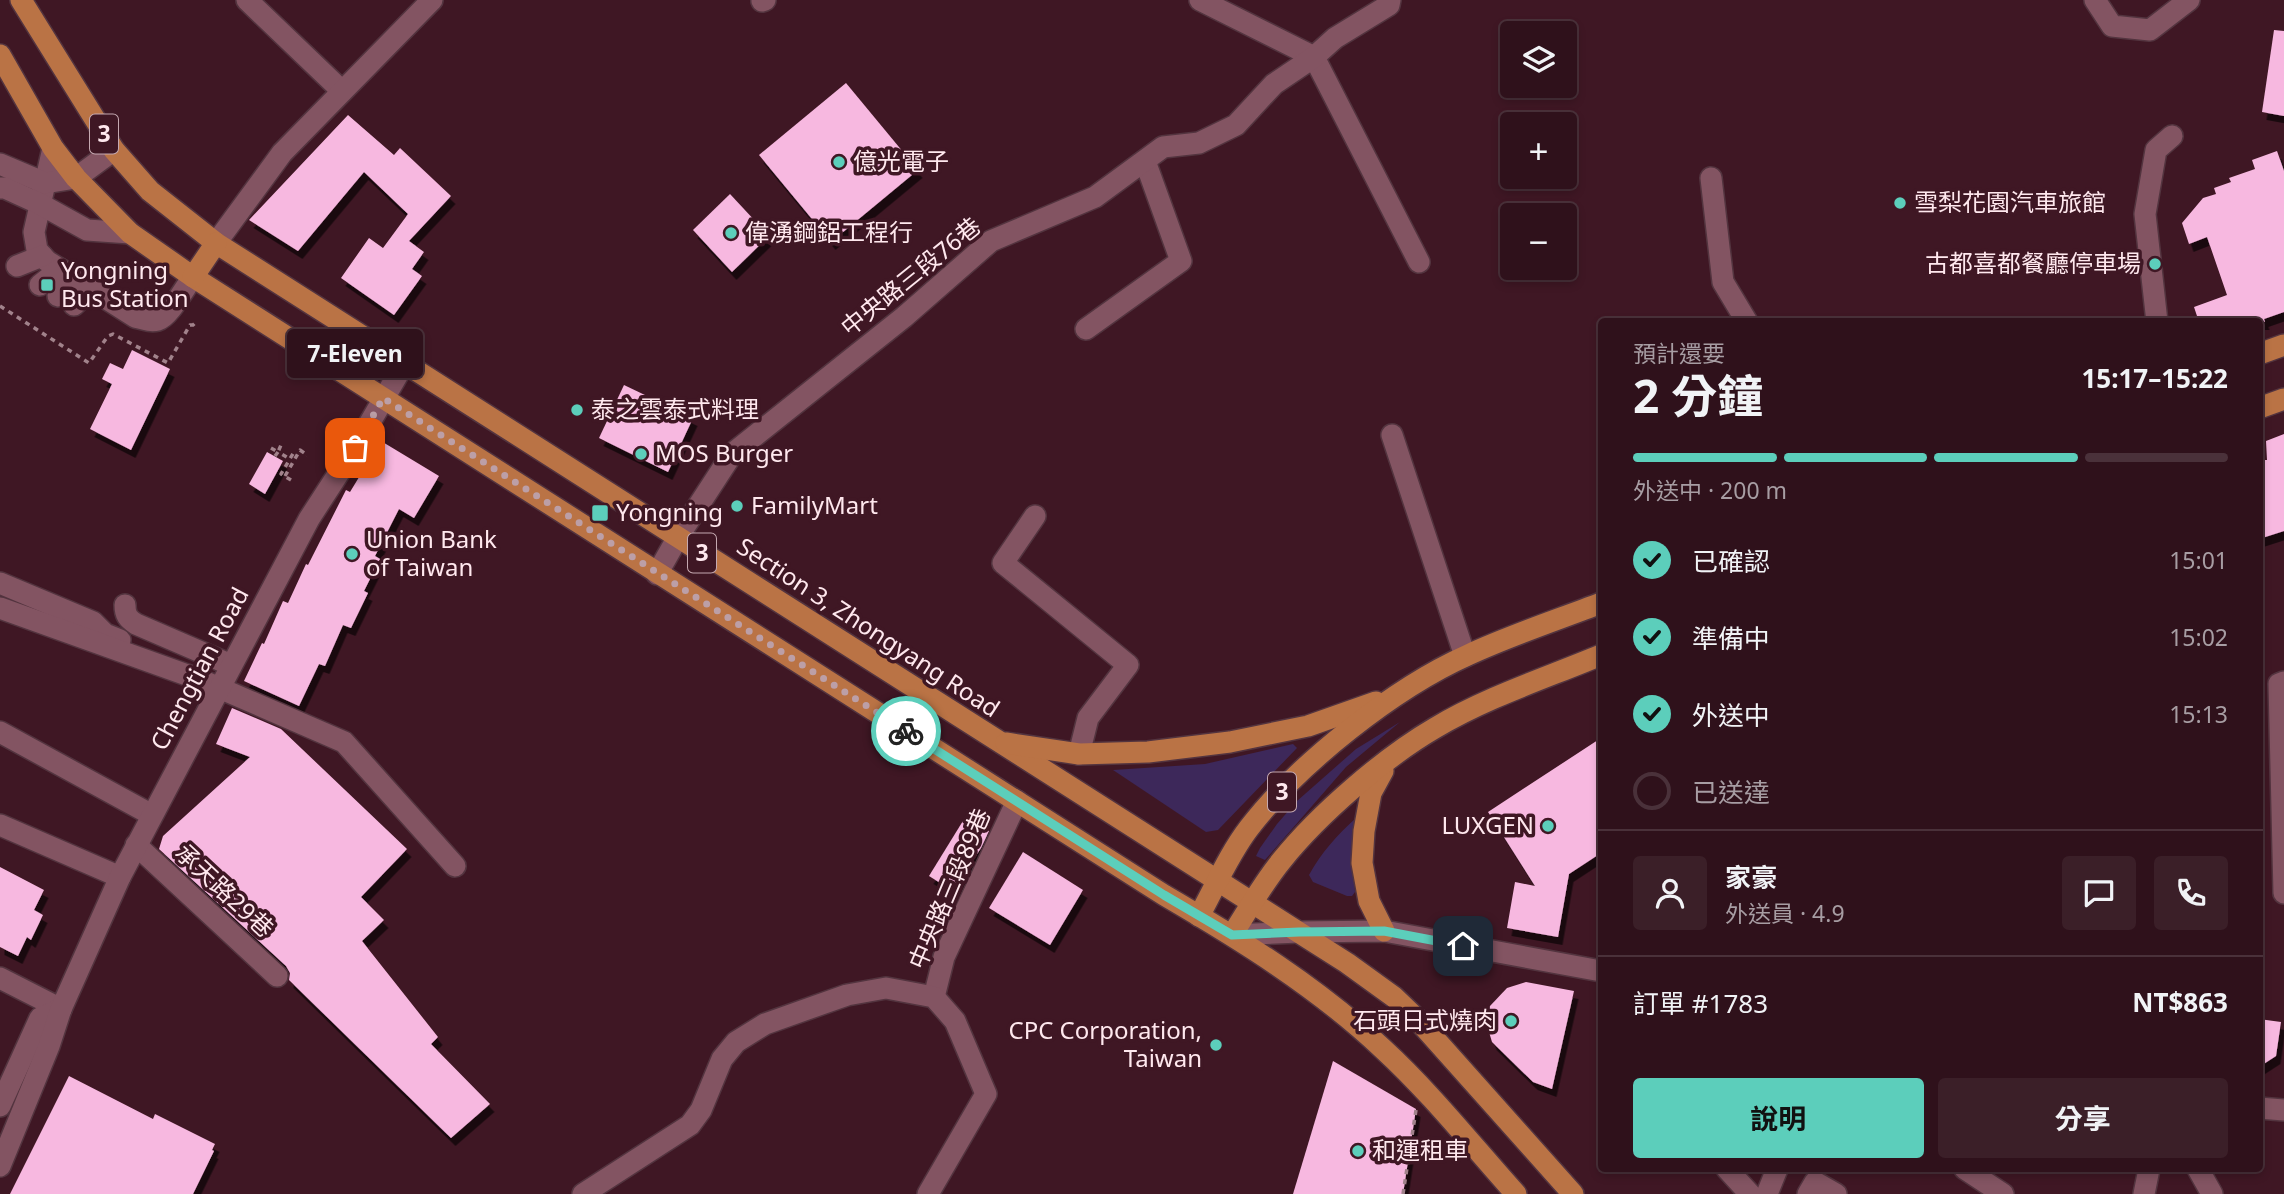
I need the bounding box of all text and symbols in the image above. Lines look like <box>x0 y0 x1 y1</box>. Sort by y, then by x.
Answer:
map controls <box>1500 21 1577 280</box>
button: layers <box>1500 21 1577 98</box>
button: + <box>1500 112 1577 189</box>
road number: 3 <box>90 114 118 154</box>
place label: 億光電子 <box>853 144 949 177</box>
marker: 億光電子 <box>831 154 847 170</box>
place label: 雪梨花園汽車旅館 <box>1914 185 2106 218</box>
marker: 雪梨花園汽車旅館 <box>1892 195 1908 211</box>
button: − <box>1500 203 1577 280</box>
street label: 中央路三段76巷 <box>833 209 987 343</box>
place label: 偉湧鋼鋁工程行 <box>745 215 913 248</box>
marker: 偉湧鋼鋁工程行 <box>723 225 739 241</box>
place label: 古都喜都餐廳停車場 <box>1925 246 2141 279</box>
place label: Yongning Bus Station <box>61 253 189 314</box>
marker: 古都喜都餐廳停車場 <box>2147 256 2163 272</box>
marker: Yongning Bus Station <box>39 277 55 293</box>
callout: 7-Eleven <box>287 329 423 378</box>
text: 7-Eleven <box>307 337 403 369</box>
text: 預計還要 <box>1633 337 1725 369</box>
text: 15:17–15:22 <box>2081 360 2228 396</box>
text: 2 分鐘 <box>1633 364 1763 426</box>
place label: 泰之雲泰式料理 <box>591 392 759 425</box>
marker: 泰之雲泰式料理 <box>569 402 585 418</box>
pin <box>325 418 385 478</box>
icon: bag <box>336 429 374 467</box>
place label: MOS Burger <box>655 436 793 469</box>
marker: MOS Burger <box>633 446 649 462</box>
text: 外送中 · 200 m <box>1633 474 1787 506</box>
place label: FamilyMart <box>751 488 878 521</box>
place label: Yongning <box>616 495 723 528</box>
marker: FamilyMart <box>729 498 745 514</box>
marker: Yongning <box>590 503 610 523</box>
place label: Union Bank of Taiwan <box>366 522 497 583</box>
street label: Section 3, Zhongyang Road <box>731 529 1007 724</box>
road number: 3 <box>688 534 716 572</box>
icon: check <box>1633 541 1671 579</box>
text: 已確認 <box>1692 543 1770 579</box>
text: 15:01 <box>2169 544 2228 576</box>
marker: Union Bank of Taiwan <box>344 546 360 562</box>
street label: Chengtian Road <box>142 581 256 756</box>
icon: check <box>1633 618 1671 656</box>
text: 準備中 <box>1692 620 1770 656</box>
text: 15:02 <box>2169 621 2228 653</box>
icon: check <box>1633 695 1671 733</box>
courier <box>871 696 941 766</box>
text: 外送中 <box>1692 697 1770 733</box>
text: 15:13 <box>2169 698 2228 730</box>
icon: bike <box>887 712 925 750</box>
road number: 3 <box>1268 772 1296 812</box>
text: 已送達 <box>1692 774 1770 810</box>
street label: 中央路三段89巷 <box>900 803 997 974</box>
place label: LUXGEN <box>1441 808 1534 841</box>
marker: LUXGEN <box>1540 818 1556 834</box>
street label: 承天路29巷 <box>169 836 281 944</box>
button: person <box>1633 856 1707 930</box>
button: chat <box>2062 856 2136 930</box>
button: phone <box>2154 856 2228 930</box>
text: 家豪 <box>1725 859 1777 895</box>
text: 外送員 · 4.9 <box>1725 897 1845 929</box>
pin <box>1433 916 1493 976</box>
icon: home <box>1444 927 1482 965</box>
text: NT$863 <box>2132 984 2228 1020</box>
text: 訂單 #1783 <box>1633 985 1768 1021</box>
place label: 石頭日式燒肉 <box>1353 1003 1497 1036</box>
place label: CPC Corporation, Taiwan <box>1008 1013 1202 1074</box>
marker: 石頭日式燒肉 <box>1503 1013 1519 1029</box>
marker: CPC Corporation, Taiwan <box>1208 1037 1224 1053</box>
button: 說明 <box>1633 1078 1924 1158</box>
button: 分享 <box>1938 1078 2228 1158</box>
place label: 和運租車 <box>1372 1133 1468 1166</box>
marker: 和運租車 <box>1350 1143 1366 1159</box>

